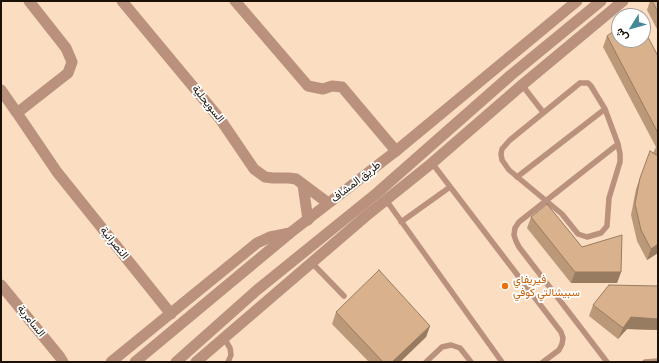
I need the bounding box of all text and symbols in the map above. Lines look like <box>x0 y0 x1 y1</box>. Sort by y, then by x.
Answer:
north arrow <box>611 8 651 48</box>
text: ش <box>613 26 631 44</box>
street label: السويحلية <box>189 83 227 125</box>
street label: طريق المشاف <box>329 159 383 205</box>
street label: النصرانية <box>97 224 131 262</box>
place label: فيريفاي سبيشالتي كوفي <box>513 273 580 299</box>
marker: فيريفاي سبيشالتي كوفي <box>500 281 510 291</box>
street label: السامرية <box>14 302 48 340</box>

